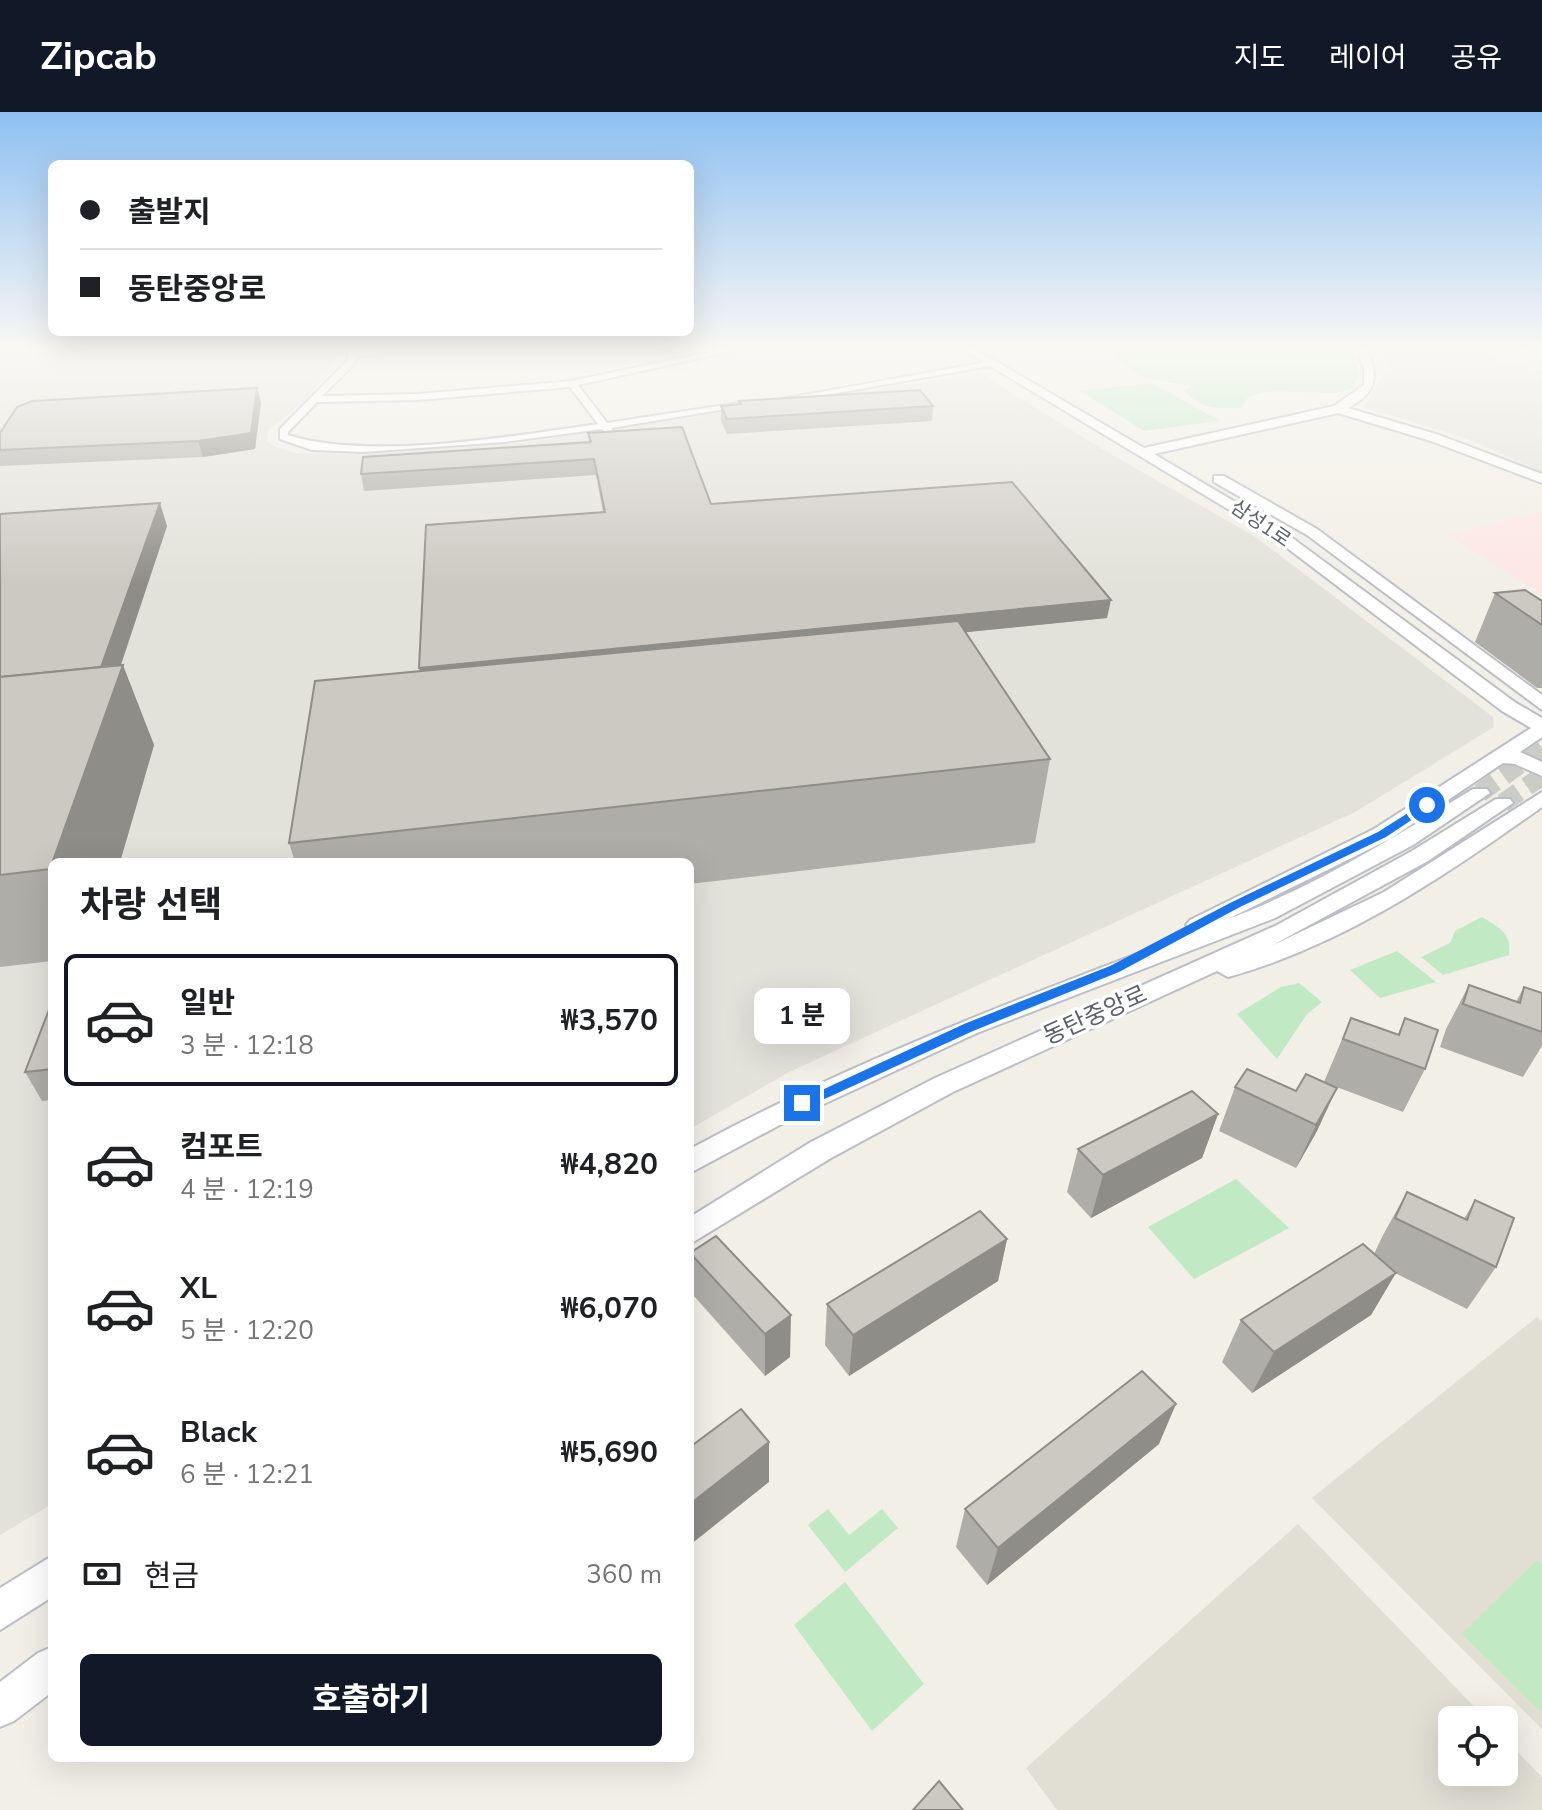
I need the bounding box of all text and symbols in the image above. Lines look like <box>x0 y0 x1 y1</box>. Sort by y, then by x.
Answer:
text: Zipcab <box>40 31 157 82</box>
text: 지도 <box>1234 39 1285 77</box>
text: 레이어 <box>1329 39 1406 77</box>
text: 공유 <box>1450 39 1502 77</box>
text: 출발지 <box>128 192 211 233</box>
text: 동탄중앙로 <box>128 269 266 310</box>
street label: 삼성1로 <box>1225 493 1296 553</box>
route start <box>1409 787 1445 823</box>
text: 차량 선택 <box>80 881 222 930</box>
street label: 동탄중앙로 <box>1038 978 1152 1052</box>
text: 일반 <box>180 983 235 1024</box>
icon: car <box>84 984 156 1056</box>
callout: 1 분 <box>754 987 850 1043</box>
text: 1 분 <box>779 998 825 1033</box>
text: ₩3,570 <box>561 1000 658 1041</box>
text: 3 분 · 12:18 <box>180 1028 314 1063</box>
route end <box>784 1085 820 1121</box>
text: 컴포트 <box>180 1127 263 1168</box>
icon: car <box>84 1128 156 1200</box>
text: ₩4,820 <box>561 1144 658 1185</box>
text: 4 분 · 12:19 <box>180 1172 314 1207</box>
text: XL <box>180 1268 217 1309</box>
icon: car <box>84 1272 156 1344</box>
text: ₩6,070 <box>561 1288 658 1329</box>
text: 5 분 · 12:20 <box>180 1313 314 1348</box>
text: Black <box>180 1412 257 1453</box>
icon: car <box>84 1416 156 1488</box>
text: ₩5,690 <box>561 1432 658 1473</box>
text: 6 분 · 12:21 <box>180 1457 314 1492</box>
icon: cash <box>80 1552 124 1596</box>
text: 현금 <box>144 1556 199 1597</box>
text: 360 m <box>586 1557 662 1592</box>
button: 호출하기 <box>80 1654 662 1746</box>
map controls <box>1438 1706 1518 1786</box>
button: locate <box>1438 1706 1518 1786</box>

